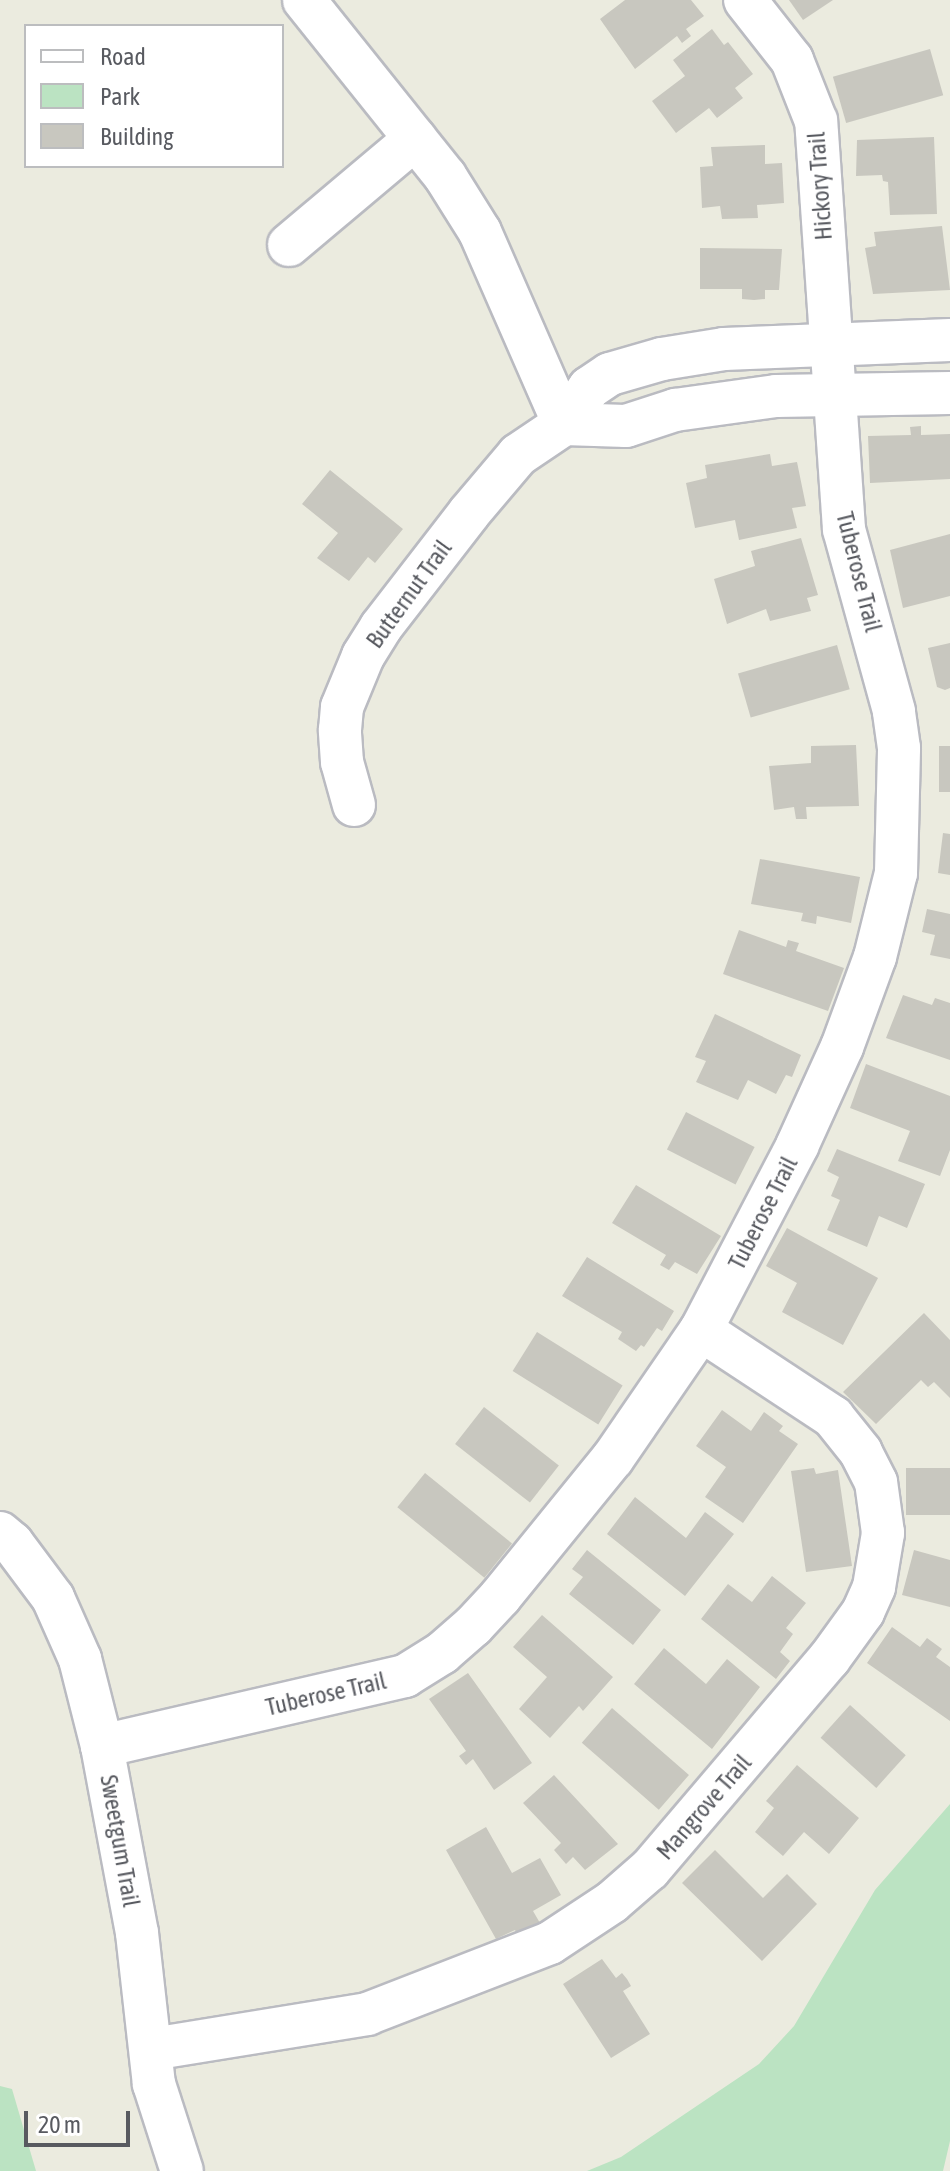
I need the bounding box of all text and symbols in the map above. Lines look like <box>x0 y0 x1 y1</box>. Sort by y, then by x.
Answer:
legend <box>24 24 284 168</box>
text: Road <box>100 43 146 70</box>
text: Park <box>100 83 140 110</box>
text: Building <box>100 123 173 150</box>
street label: Hickory Trail <box>802 131 838 241</box>
street label: Tuberose Trail <box>830 509 888 635</box>
street label: Butternut Trail <box>360 534 458 654</box>
street label: Tuberose Trail <box>722 1152 804 1274</box>
street label: Tuberose Trail <box>263 1666 389 1722</box>
street label: Mangrove Trail <box>651 1749 757 1865</box>
street label: Sweetgum Trail <box>94 1773 146 1909</box>
scale bar <box>28 2095 134 2145</box>
text: 20 m <box>38 2111 81 2138</box>

